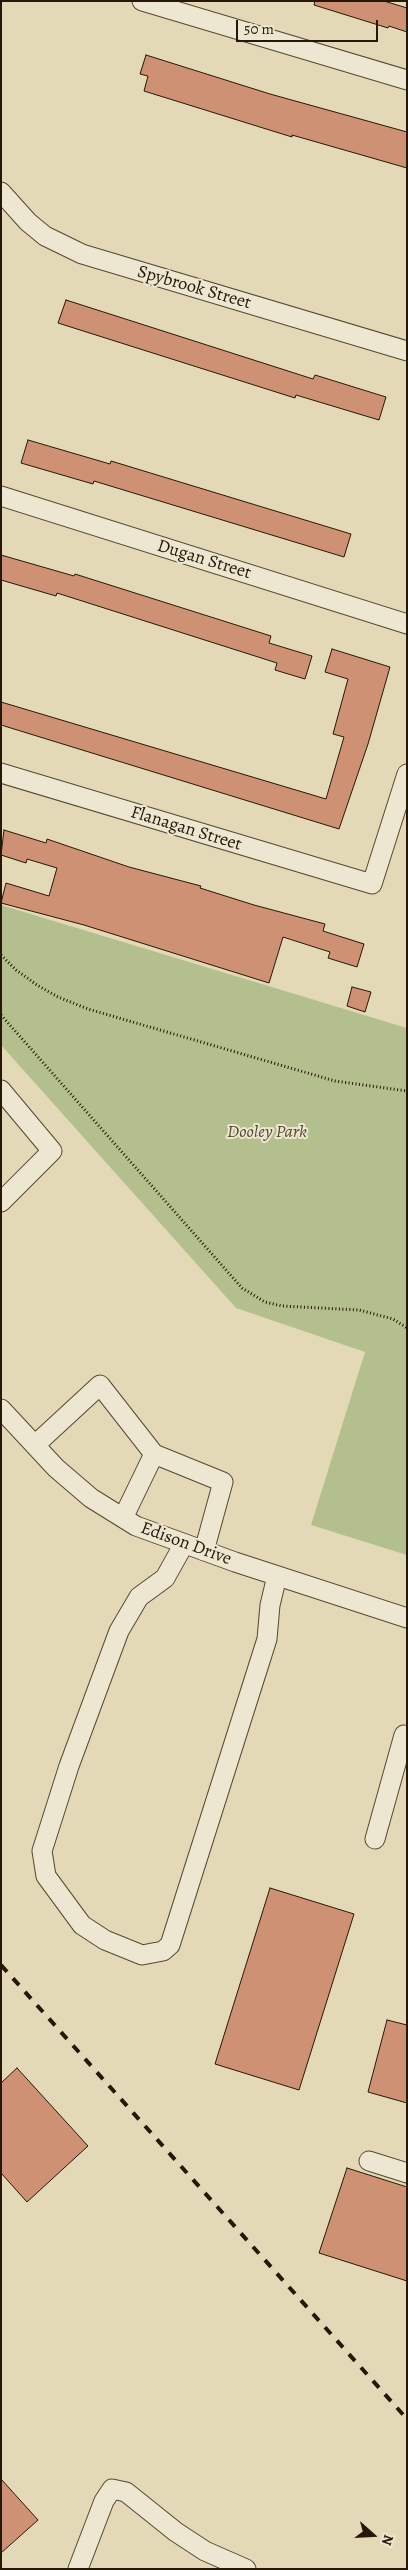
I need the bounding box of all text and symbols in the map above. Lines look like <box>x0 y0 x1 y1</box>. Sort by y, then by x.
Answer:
scale bar <box>238 10 380 42</box>
text: 50 m <box>244 19 274 39</box>
street label: Spybrook Street <box>135 261 253 315</box>
street label: Dugan Street <box>154 535 254 585</box>
street label: Flanagan Street <box>128 802 244 856</box>
park label: Dooley Park <box>227 1122 307 1144</box>
street label: Edison Drive <box>138 1518 234 1570</box>
north arrow <box>348 2510 398 2560</box>
text: N <box>377 2532 398 2548</box>

